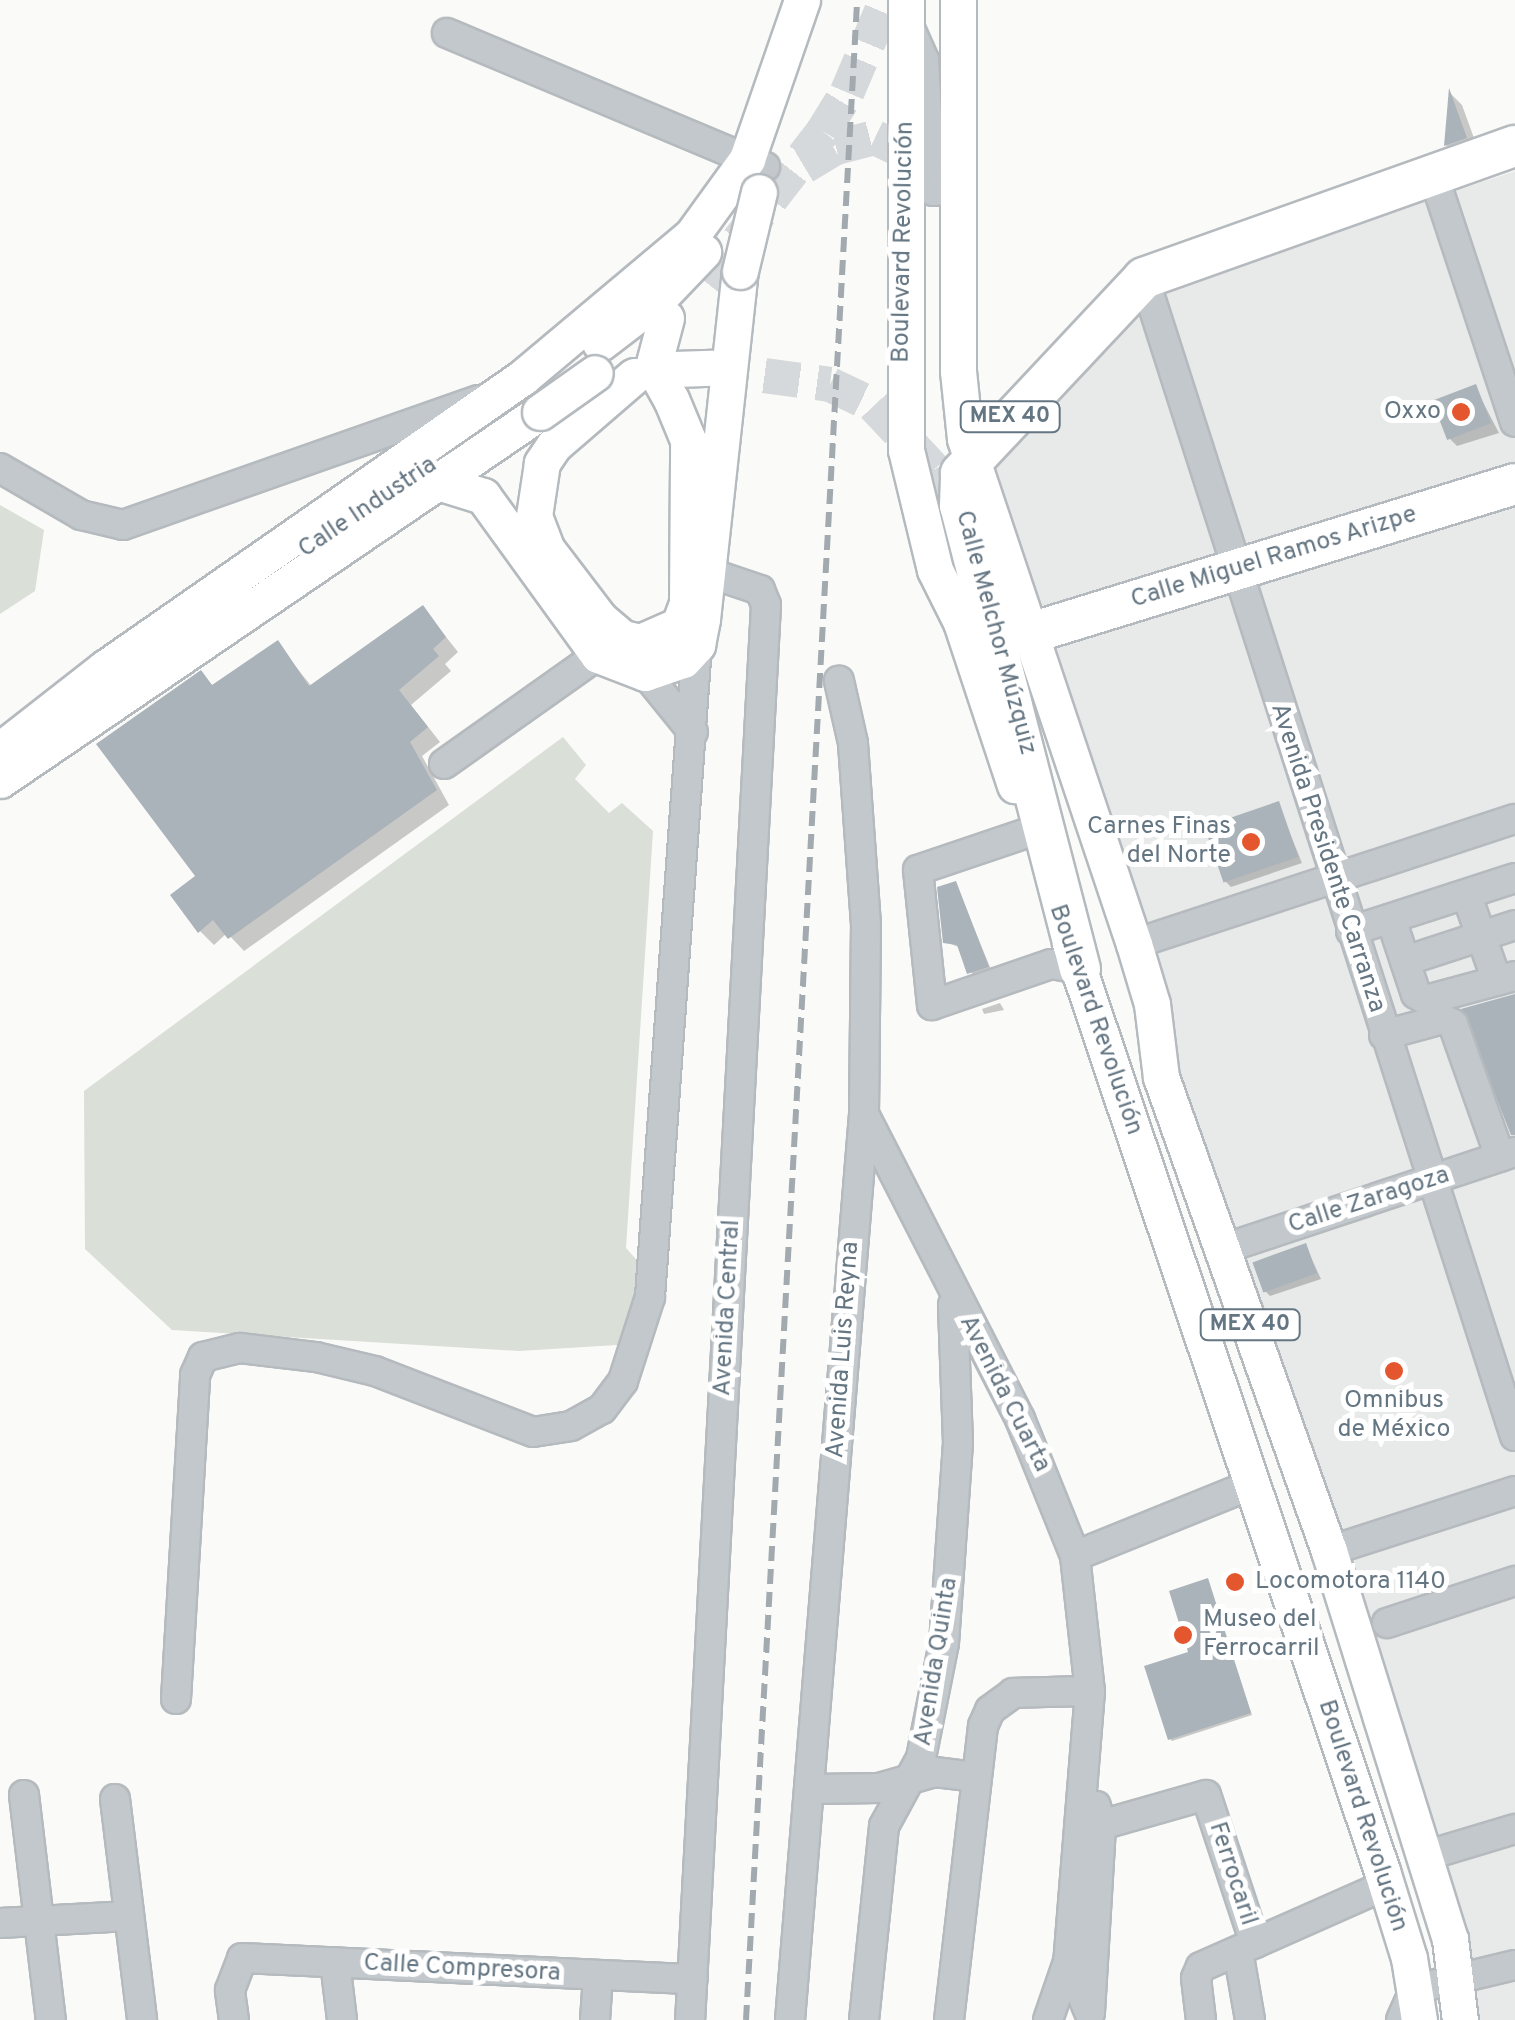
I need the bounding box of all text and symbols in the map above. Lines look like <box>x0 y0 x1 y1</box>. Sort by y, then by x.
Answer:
street label: Boulevard Revolución <box>887 121 921 363</box>
place label: Oxxo <box>1384 397 1441 427</box>
road number: MEX 40 <box>958 400 1062 434</box>
marker: Oxxo <box>1450 401 1472 423</box>
street label: Calle Industria <box>293 451 443 565</box>
street label: Calle Miguel Ramos Arizpe <box>1127 500 1421 616</box>
street label: Calle Melchor Múzquiz <box>948 507 1042 759</box>
street label: Avenida Presidente Carranza <box>1263 700 1391 1016</box>
place label: Carnes Finas del Norte <box>1087 813 1231 872</box>
marker: Carnes Finas del Norte <box>1240 831 1262 853</box>
street label: Boulevard Revolución <box>1041 901 1149 1139</box>
street label: Calle Zaragoza <box>1285 1161 1453 1241</box>
street label: Avenida Central <box>708 1219 748 1397</box>
street label: Avenida Luis Reyna <box>821 1241 867 1459</box>
road number: MEX 40 <box>1198 1308 1302 1342</box>
street label: Avenida Cuarta <box>952 1311 1056 1477</box>
marker: Omnibus de México <box>1383 1360 1405 1382</box>
place label: Omnibus de México <box>1338 1387 1450 1446</box>
place label: Locomotora 1140 <box>1255 1567 1446 1597</box>
marker: Locomotora 1140 <box>1224 1571 1246 1593</box>
street label: Avenida Quinta <box>909 1576 965 1748</box>
place label: Museo del Ferrocarril <box>1203 1606 1320 1665</box>
marker: Museo del Ferrocarril <box>1172 1624 1194 1646</box>
street label: Boulevard Revolución <box>1310 1696 1414 1936</box>
street label: Ferrocaril <box>1201 1818 1263 1930</box>
street label: Calle Compresora <box>363 1949 561 1989</box>

